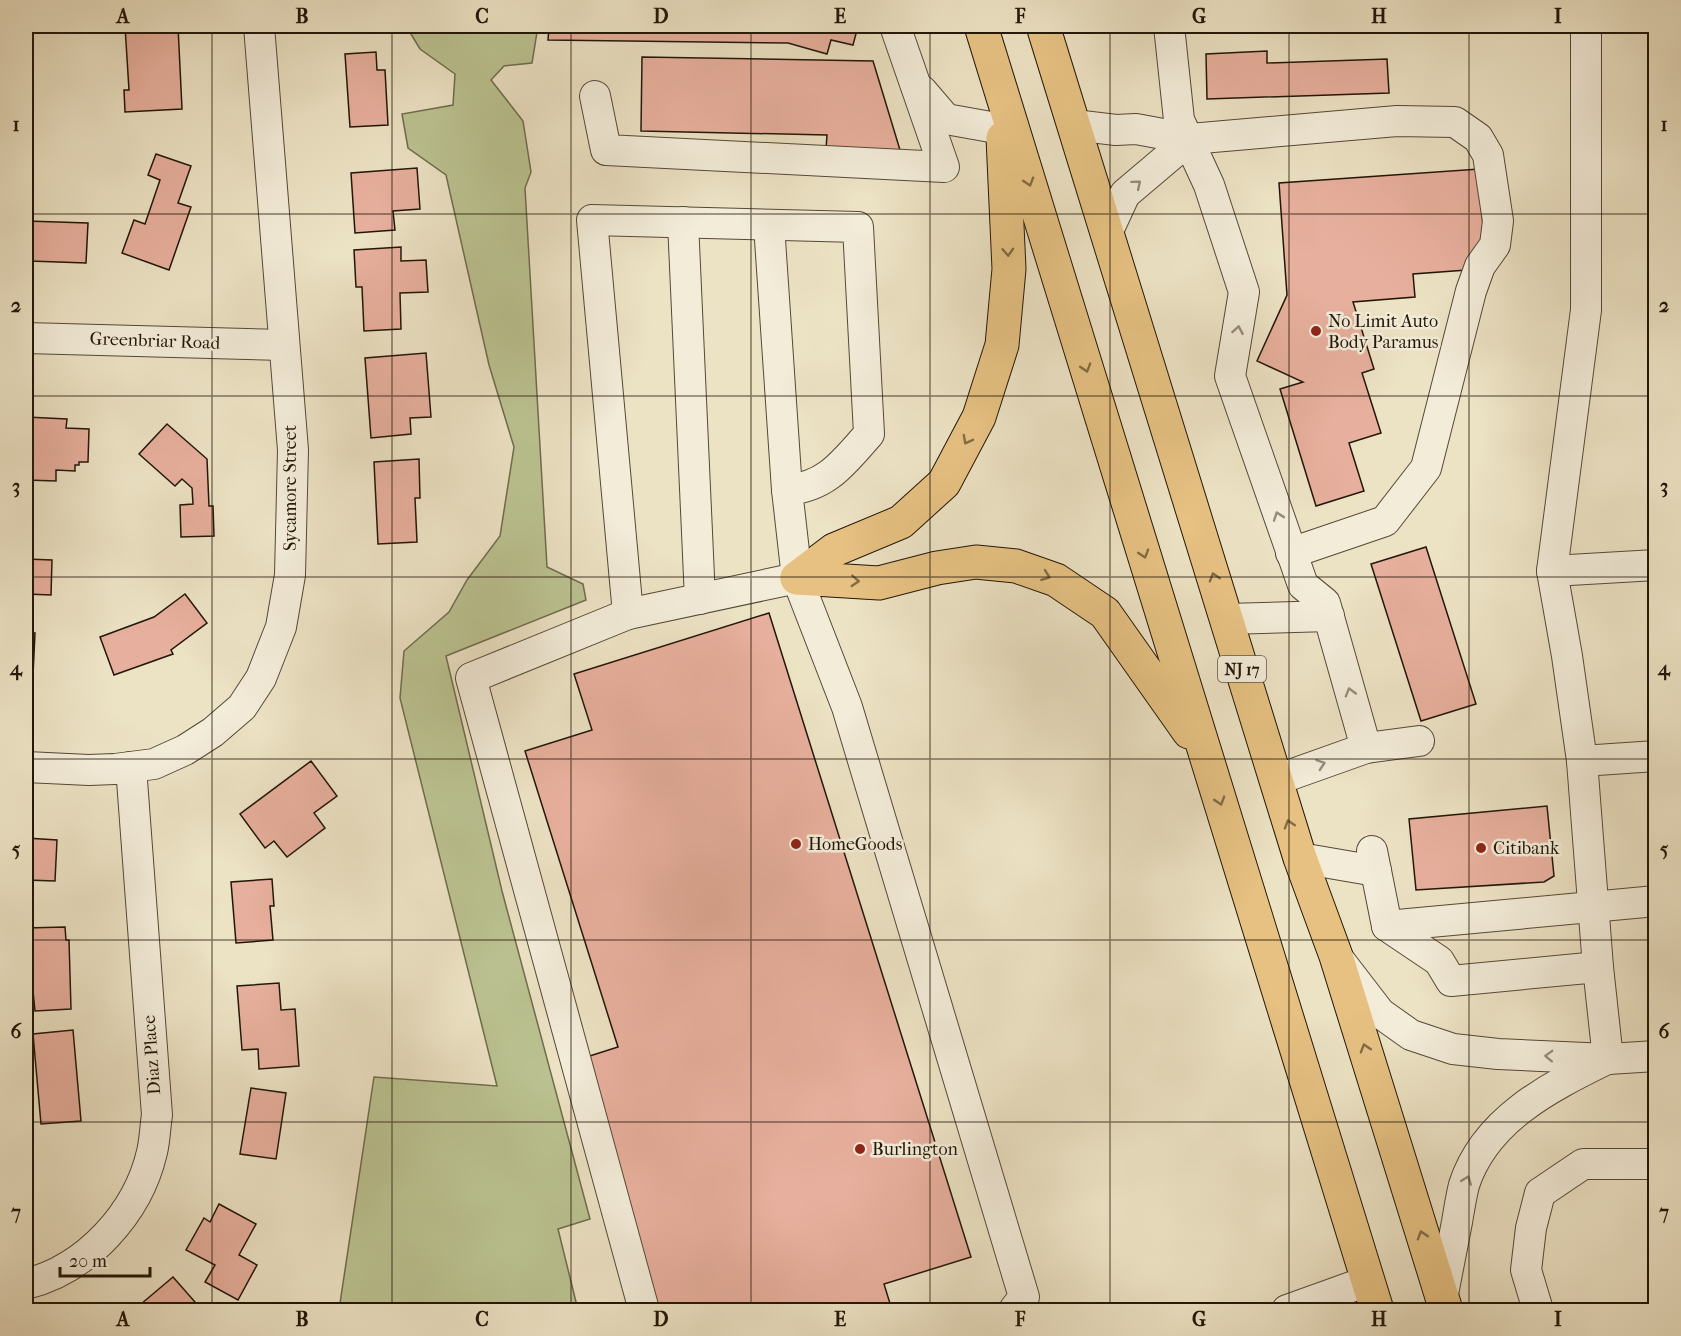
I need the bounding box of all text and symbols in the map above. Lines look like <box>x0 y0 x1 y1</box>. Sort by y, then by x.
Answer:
text: A <box>115 5 131 28</box>
text: B <box>295 5 309 28</box>
text: C <box>475 5 489 28</box>
text: D <box>653 5 669 28</box>
text: E <box>834 5 846 28</box>
text: F <box>1014 5 1026 28</box>
text: G <box>1192 5 1206 28</box>
text: H <box>1371 5 1387 28</box>
text: I <box>1554 5 1562 28</box>
text: 1 <box>12 113 20 136</box>
text: 1 <box>1660 113 1668 136</box>
one-way arrow <box>1022 176 1034 187</box>
one-way arrow <box>1130 181 1141 192</box>
one-way arrow <box>1002 247 1015 256</box>
text: 2 <box>11 294 21 317</box>
text: 2 <box>1659 294 1669 317</box>
place label: No Limit Auto Body Paramus <box>1328 311 1439 353</box>
marker: No Limit Auto Body Paramus <box>1309 324 1323 338</box>
one-way arrow <box>1231 325 1244 335</box>
street label: Greenbriar Road <box>89 328 221 354</box>
one-way arrow <box>1079 362 1092 373</box>
street label: Sycamore Street <box>280 424 301 551</box>
one-way arrow <box>963 434 974 444</box>
text: 3 <box>12 475 20 498</box>
text: 3 <box>1660 475 1668 498</box>
one-way arrow <box>1273 511 1286 521</box>
one-way arrow <box>1137 548 1149 559</box>
one-way arrow <box>1040 569 1051 582</box>
one-way arrow <box>1208 572 1221 583</box>
one-way arrow <box>851 575 860 588</box>
road number: NJ 17 <box>1218 656 1266 682</box>
text: 4 <box>9 657 23 681</box>
text: 4 <box>1657 657 1671 681</box>
one-way arrow <box>1345 687 1357 698</box>
one-way arrow <box>1315 759 1326 772</box>
one-way arrow <box>1213 795 1225 806</box>
one-way arrow <box>1284 819 1296 830</box>
place label: HomeGoods <box>808 834 903 855</box>
marker: HomeGoods <box>789 837 803 851</box>
text: 5 <box>12 838 21 861</box>
place label: Citibank <box>1493 838 1560 859</box>
text: 5 <box>1660 838 1669 861</box>
marker: Citibank <box>1474 841 1488 855</box>
street label: Diaz Place <box>139 1014 165 1096</box>
text: 6 <box>11 1020 23 1043</box>
text: 6 <box>1659 1020 1671 1043</box>
one-way arrow <box>1360 1043 1372 1054</box>
one-way arrow <box>1545 1050 1554 1063</box>
place label: Burlington <box>872 1139 958 1160</box>
marker: Burlington <box>853 1142 867 1156</box>
one-way arrow <box>1460 1175 1472 1186</box>
text: 7 <box>10 1201 21 1224</box>
text: 7 <box>1658 1201 1669 1224</box>
one-way arrow <box>1417 1230 1429 1241</box>
scale bar <box>60 1240 150 1278</box>
text: 20 m <box>69 1251 107 1272</box>
text: A <box>115 1308 131 1331</box>
text: B <box>295 1308 309 1331</box>
text: C <box>475 1308 489 1331</box>
text: D <box>653 1308 669 1331</box>
text: E <box>834 1308 846 1331</box>
text: F <box>1014 1308 1026 1331</box>
text: G <box>1192 1308 1206 1331</box>
text: H <box>1371 1308 1387 1331</box>
text: I <box>1554 1308 1562 1331</box>

